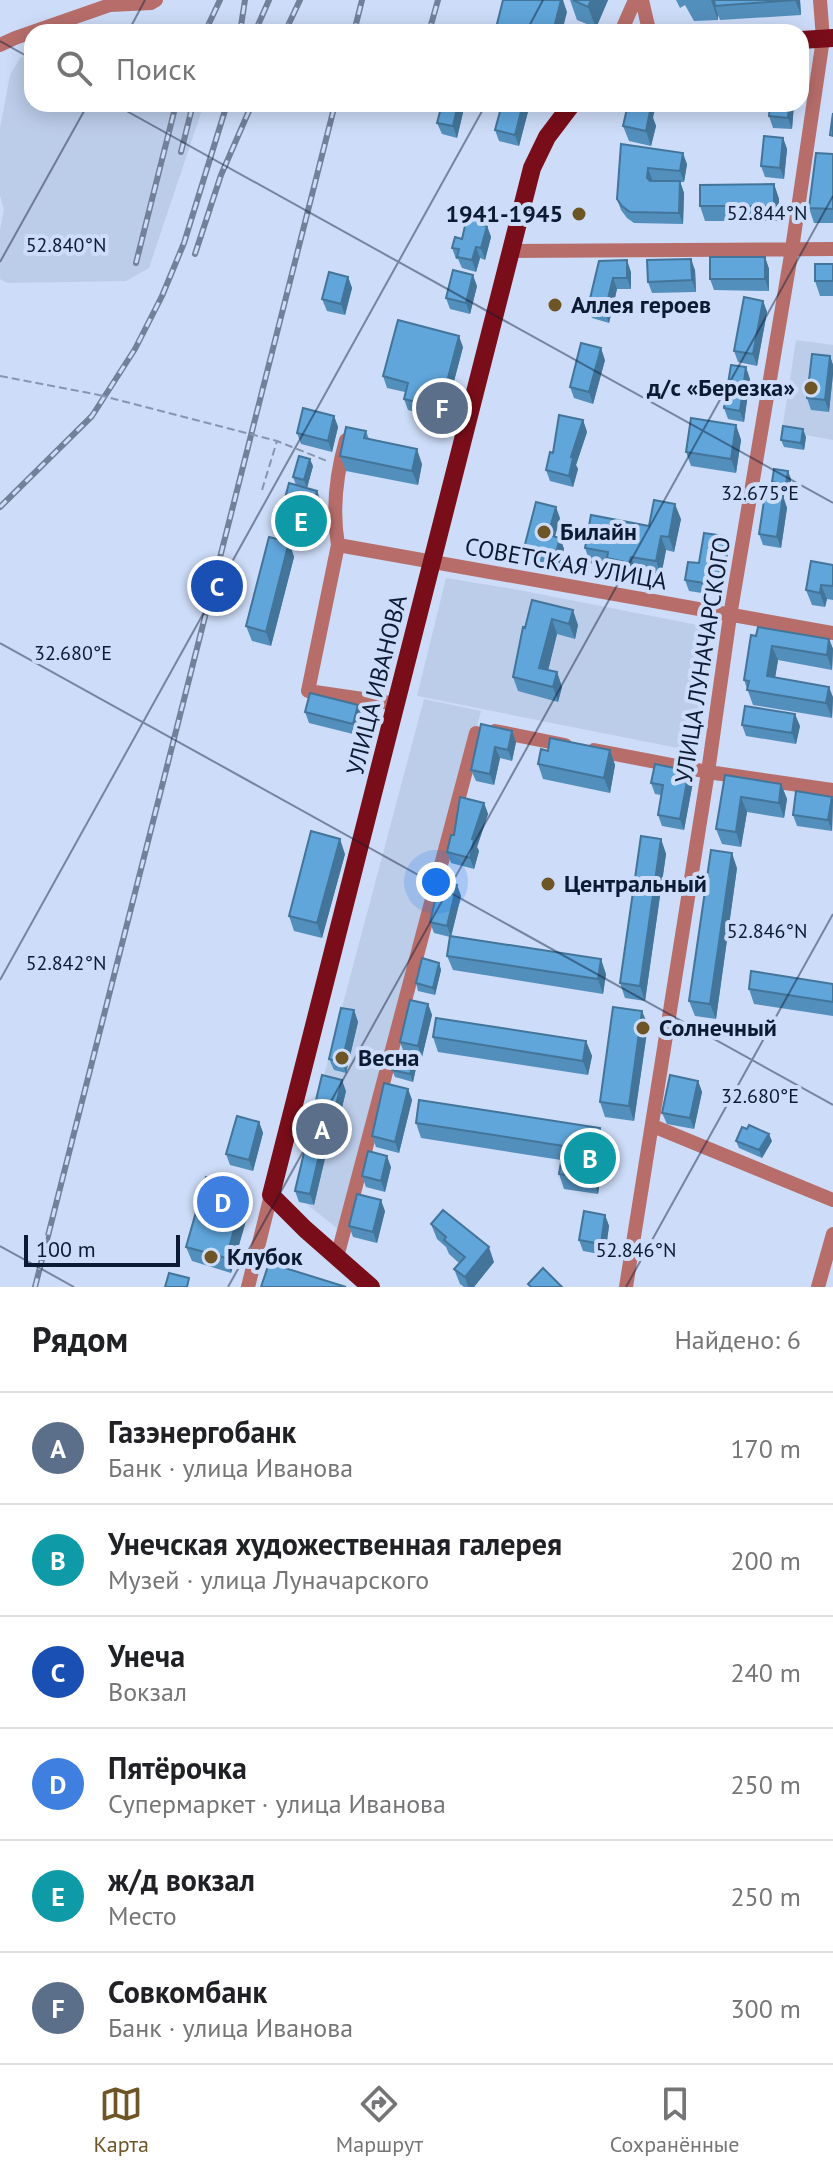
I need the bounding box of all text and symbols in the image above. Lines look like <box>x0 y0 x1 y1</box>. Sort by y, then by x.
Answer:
search box <box>24 24 809 112</box>
icon: search <box>52 46 96 90</box>
text: Поиск <box>116 49 196 88</box>
place label: 1941-1945 <box>445 198 563 229</box>
text: 52.844°N <box>727 200 807 226</box>
marker: 1941-1945 <box>570 205 588 223</box>
text: 52.840°N <box>26 232 106 258</box>
place label: Аллея героев <box>571 289 711 320</box>
marker: Аллея героев <box>546 296 564 314</box>
place label: д/с «Березка» <box>646 372 795 403</box>
pin: F <box>416 378 468 438</box>
marker: д/с «Березка» <box>802 379 820 397</box>
text: 32.675°E <box>721 480 799 506</box>
pin: E <box>275 491 327 551</box>
place label: Билайн <box>560 516 637 547</box>
marker: Билайн <box>535 523 553 541</box>
street label: СОВЕТСКАЯ УЛИЦА <box>463 530 670 597</box>
street label: УЛИЦА ЛУНАЧАРСКОГО <box>668 535 737 785</box>
pin: C <box>191 556 243 616</box>
street label: УЛИЦА ИВАНОВА <box>339 591 414 778</box>
text: 32.680°E <box>34 640 112 666</box>
your location <box>416 862 456 902</box>
place label: Центральный <box>564 868 707 899</box>
marker: Центральный <box>539 875 557 893</box>
text: 52.846°N <box>727 918 807 944</box>
text: 52.842°N <box>26 950 106 976</box>
place label: Солнечный <box>659 1012 777 1043</box>
marker: Солнечный <box>634 1019 652 1037</box>
place label: Весна <box>358 1042 419 1073</box>
marker: Весна <box>333 1049 351 1067</box>
text: 32.680°E <box>721 1083 799 1109</box>
pin: A <box>296 1099 348 1159</box>
pin: B <box>564 1128 616 1188</box>
pin: D <box>197 1172 249 1232</box>
scale bar <box>24 1231 180 1267</box>
text: 100 m <box>36 1235 96 1263</box>
text: 52.846°N <box>596 1237 676 1263</box>
place label: Клубок <box>227 1241 303 1272</box>
marker: Клубок <box>202 1248 220 1266</box>
text: Рядом <box>32 1317 128 1361</box>
text: Найдено: 6 <box>674 1323 801 1356</box>
text: Газэнергобанк <box>108 1412 296 1451</box>
text: A <box>50 1432 66 1465</box>
text: 170 m <box>730 1432 801 1465</box>
text: Банк · улица Иванова <box>108 1451 353 1484</box>
text: Унечская художественная галерея <box>108 1524 562 1563</box>
text: B <box>50 1544 66 1577</box>
text: 200 m <box>730 1544 801 1577</box>
text: Музей · улица Луначарского <box>108 1563 429 1596</box>
text: Унеча <box>108 1636 185 1675</box>
text: C <box>51 1656 65 1689</box>
text: 240 m <box>730 1656 801 1689</box>
text: Вокзал <box>108 1675 187 1708</box>
text: Пятёрочка <box>108 1748 247 1787</box>
text: D <box>50 1768 66 1801</box>
text: 250 m <box>730 1768 801 1801</box>
text: Супермаркет · улица Иванова <box>108 1787 446 1820</box>
text: ж/д вокзал <box>108 1860 255 1899</box>
text: E <box>51 1880 65 1913</box>
text: 250 m <box>730 1880 801 1913</box>
text: Место <box>108 1899 177 1932</box>
text: Совкомбанк <box>108 1972 267 2011</box>
text: F <box>51 1992 65 2025</box>
text: 300 m <box>730 1992 801 2025</box>
text: Банк · улица Иванова <box>108 2011 353 2044</box>
tab: Карта <box>93 2082 149 2158</box>
tab: Маршрут <box>336 2082 423 2158</box>
tab: Сохранённые <box>610 2082 740 2158</box>

